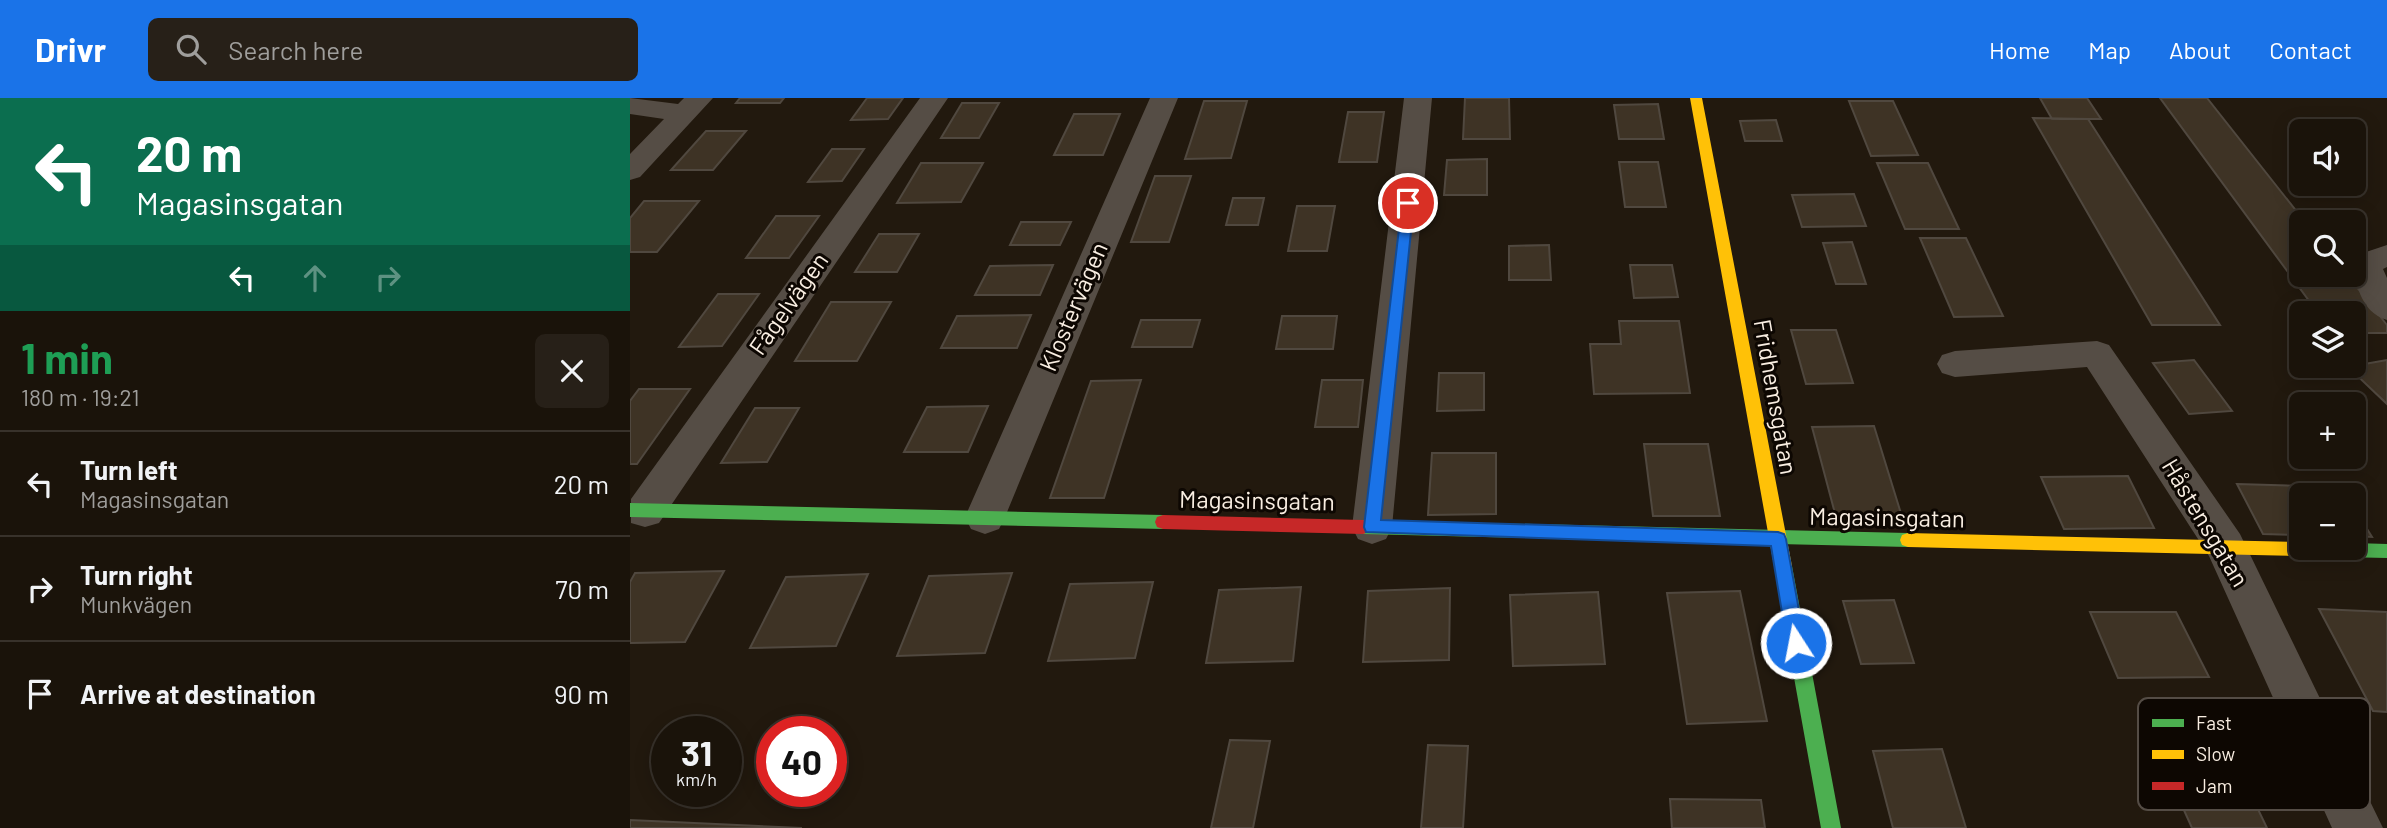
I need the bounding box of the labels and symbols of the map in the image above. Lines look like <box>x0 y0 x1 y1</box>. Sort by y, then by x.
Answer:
pin <box>1378 173 1438 233</box>
street label: Klostervägen <box>1032 238 1113 375</box>
street label: Fågelvägen <box>742 246 834 360</box>
street label: Fridhemsgatan <box>1749 317 1804 477</box>
street label: Håstensgatan <box>2157 453 2256 591</box>
street label: Magasinsgatan <box>1179 484 1335 515</box>
street label: Magasinsgatan <box>1809 501 1965 532</box>
position arrow <box>1759 606 1833 680</box>
legend <box>2138 698 2370 810</box>
text: Fast <box>2196 711 2232 734</box>
speed limit sign: 40 <box>756 716 847 807</box>
text: Slow <box>2196 742 2235 765</box>
text: Jam <box>2196 774 2232 797</box>

